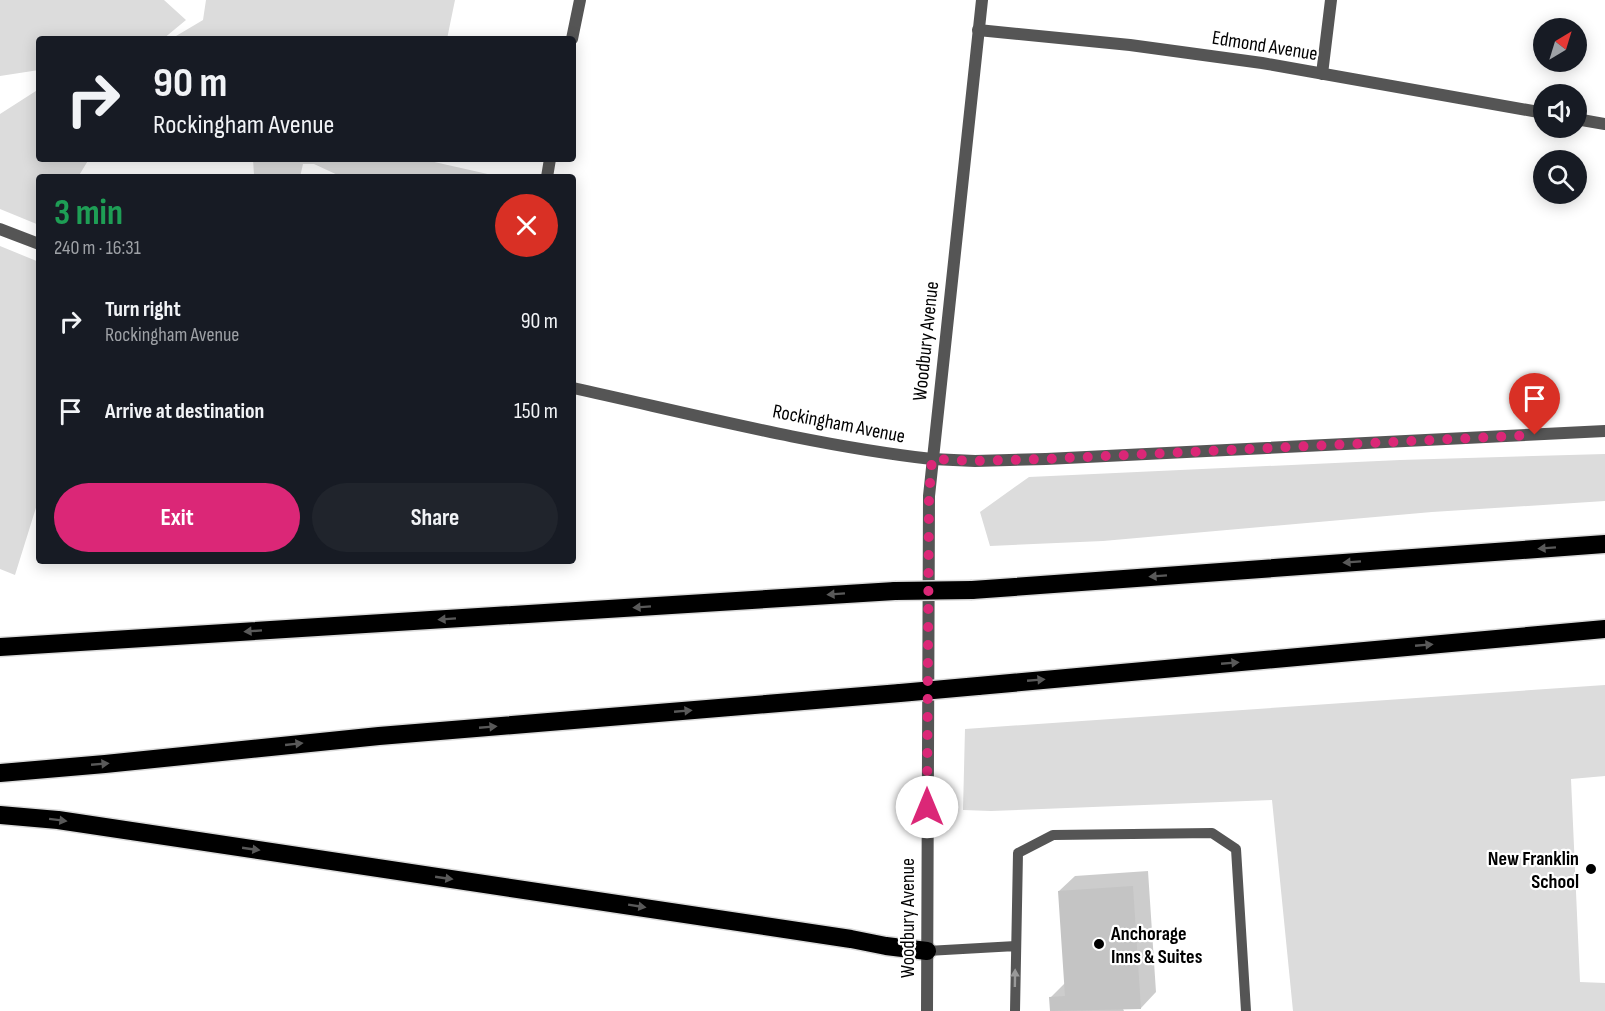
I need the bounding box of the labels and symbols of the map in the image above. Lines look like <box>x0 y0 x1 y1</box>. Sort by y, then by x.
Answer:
north arrow <box>1533 18 1587 72</box>
street label: Edmond Avenue <box>1210 26 1319 66</box>
street label: Woodbury Avenue <box>908 280 944 402</box>
pin <box>1509 373 1560 435</box>
street label: Rockingham Avenue <box>771 399 907 449</box>
one-way arrow <box>1537 544 1556 553</box>
one-way arrow <box>1343 558 1362 567</box>
one-way arrow <box>1148 572 1167 581</box>
one-way arrow <box>827 590 846 599</box>
one-way arrow <box>632 602 651 611</box>
one-way arrow <box>438 614 457 624</box>
one-way arrow <box>243 627 262 636</box>
one-way arrow <box>1415 640 1434 650</box>
one-way arrow <box>1221 658 1240 668</box>
one-way arrow <box>1026 675 1045 685</box>
one-way arrow <box>673 706 692 716</box>
one-way arrow <box>479 722 498 731</box>
one-way arrow <box>285 739 304 749</box>
one-way arrow <box>91 759 110 769</box>
position arrow <box>895 775 959 839</box>
one-way arrow <box>49 816 68 825</box>
one-way arrow <box>242 845 261 854</box>
place label: New Franklin School <box>1488 847 1579 894</box>
street label: Woodbury Avenue <box>896 858 920 978</box>
marker: New Franklin School <box>1584 862 1598 876</box>
one-way arrow <box>435 873 454 882</box>
one-way arrow <box>627 902 646 911</box>
place label: Anchorage Inns & Suites <box>1110 922 1203 969</box>
marker: Anchorage Inns & Suites <box>1092 937 1106 951</box>
one-way arrow <box>1010 969 1020 988</box>

